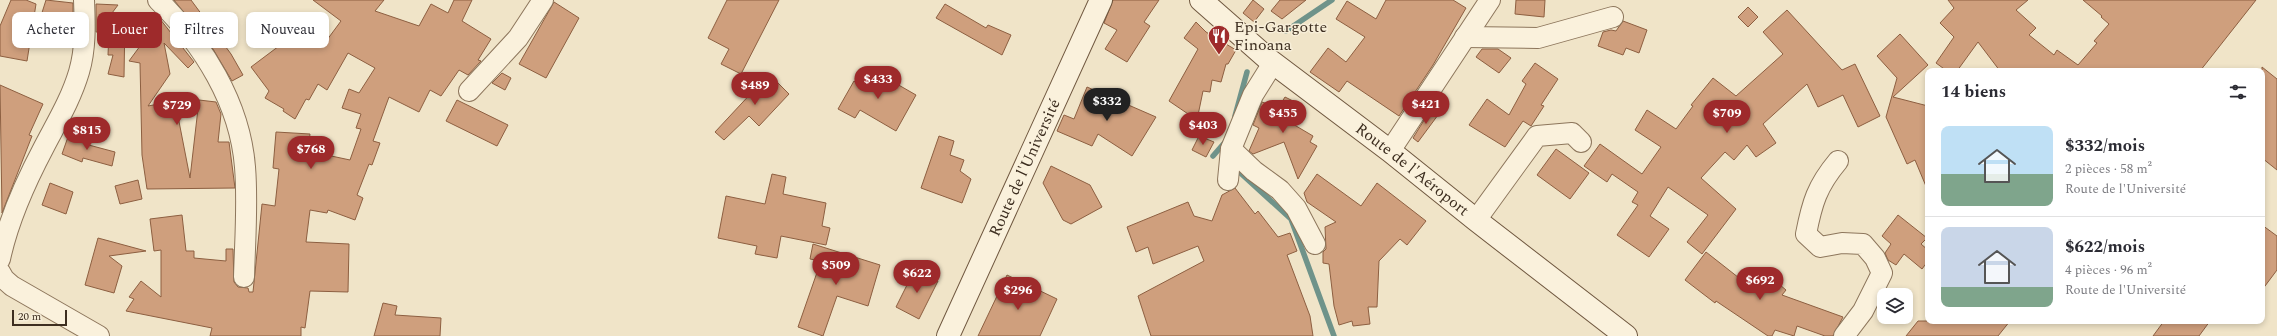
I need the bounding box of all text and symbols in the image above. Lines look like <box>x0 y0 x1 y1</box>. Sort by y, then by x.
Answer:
chip: Acheter <box>12 12 89 48</box>
chip: Louer <box>97 12 162 48</box>
chip: Filtres <box>170 12 238 48</box>
chip: Nouveau <box>246 12 329 48</box>
place label: Epi-Gargotte Finoana <box>1234 15 1327 57</box>
restaurant icon: Epi-Gargotte Finoana <box>1206 23 1232 56</box>
pin: $433 <box>854 66 902 100</box>
text: $433 <box>863 69 893 89</box>
pin: $489 <box>731 72 779 106</box>
text: $489 <box>740 75 770 95</box>
text: 14 biens <box>1941 79 2006 105</box>
icon: filters <box>2227 81 2249 103</box>
pin: $332 <box>1083 88 1131 122</box>
text: $332 <box>1092 91 1122 111</box>
pin: $421 <box>1402 91 1450 125</box>
pin: $729 <box>153 92 201 126</box>
text: $421 <box>1411 94 1441 114</box>
text: $729 <box>162 95 192 115</box>
street label: Route de l'Université <box>983 95 1067 240</box>
pin: $455 <box>1259 100 1307 134</box>
pin: $709 <box>1703 100 1751 134</box>
text: $455 <box>1268 103 1298 123</box>
text: $709 <box>1712 103 1742 123</box>
pin: $403 <box>1179 112 1227 146</box>
text: $403 <box>1188 115 1218 135</box>
pin: $815 <box>63 117 111 151</box>
street label: Route de l'Aéroport <box>1350 117 1475 222</box>
text: $815 <box>72 120 102 140</box>
text: $332/mois <box>2065 133 2145 159</box>
pin: $768 <box>287 136 335 170</box>
text: $768 <box>296 139 326 159</box>
icon: home <box>1973 142 2021 190</box>
text: 2 pièces · 58 m² <box>2065 159 2152 179</box>
text: Route de l'Université <box>2065 179 2186 199</box>
text: $622/mois <box>2065 234 2145 260</box>
icon: home <box>1973 243 2021 291</box>
pin: $509 <box>812 252 860 286</box>
text: $509 <box>821 255 851 275</box>
pin: $622 <box>893 260 941 294</box>
text: 4 pièces · 96 m² <box>2065 260 2152 280</box>
text: $622 <box>902 263 932 283</box>
pin: $692 <box>1736 267 1784 301</box>
text: $692 <box>1745 270 1775 290</box>
pin: $296 <box>994 277 1042 311</box>
text: $296 <box>1003 280 1033 300</box>
text: Route de l'Université <box>2065 280 2186 300</box>
map controls <box>1877 288 1913 324</box>
button: layers <box>1877 288 1913 324</box>
scale bar <box>12 308 67 327</box>
text: 20 m <box>18 308 41 325</box>

